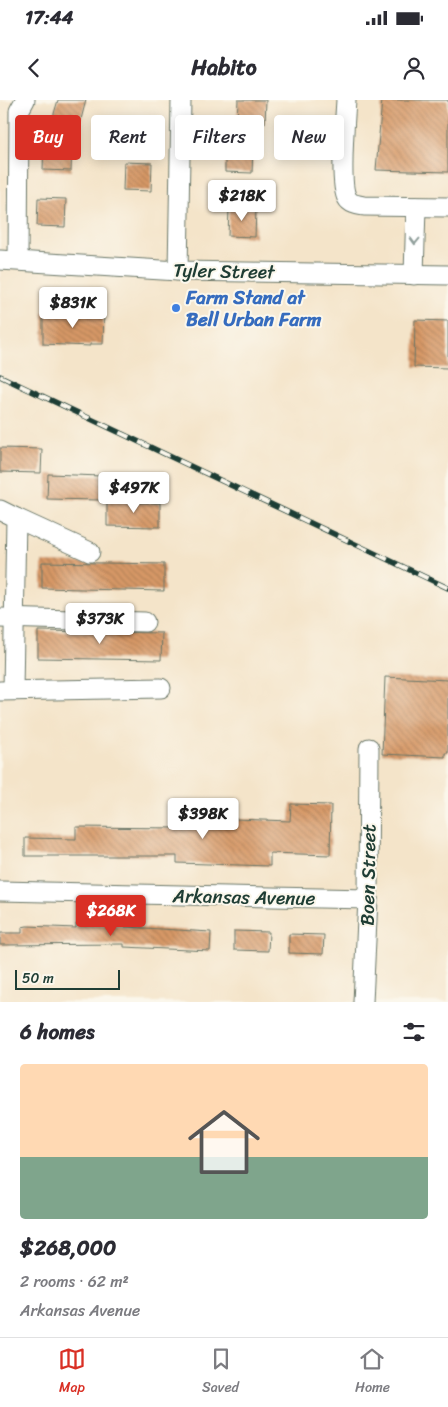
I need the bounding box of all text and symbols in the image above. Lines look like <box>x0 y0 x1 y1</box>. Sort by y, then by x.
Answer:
text: 17:44 <box>25 1 74 34</box>
text: Habito <box>191 48 257 87</box>
icon: back <box>20 54 48 82</box>
icon: person <box>400 54 428 82</box>
chip: Buy <box>15 115 81 160</box>
chip: Rent <box>91 115 165 160</box>
chip: Filters <box>175 115 264 160</box>
chip: New <box>274 115 344 160</box>
pin: $218K <box>207 180 277 222</box>
text: $218K <box>219 181 265 210</box>
one-way arrow <box>409 237 420 245</box>
street label: Tyler Street <box>173 254 276 288</box>
place label: Farm Stand at Bell Urban Farm <box>185 281 322 336</box>
pin: $831K <box>38 286 108 329</box>
text: $831K <box>50 288 96 317</box>
marker: Farm Stand at Bell Urban Farm <box>170 302 182 314</box>
pin: $497K <box>99 472 169 514</box>
text: $497K <box>109 473 159 502</box>
pin: $373K <box>65 602 135 645</box>
text: $373K <box>76 604 124 633</box>
pin: $398K <box>168 798 238 840</box>
text: $398K <box>179 799 227 828</box>
street label: Boen Street <box>351 824 385 926</box>
street label: Arkansas Avenue <box>171 879 316 915</box>
pin: $268K <box>76 894 146 937</box>
text: $268K <box>87 896 135 925</box>
text: 50 m <box>22 966 54 991</box>
scale bar <box>15 967 120 990</box>
text: 6 homes <box>20 1013 95 1051</box>
icon: filters <box>400 1018 428 1046</box>
icon: home <box>179 1097 269 1187</box>
text: $268,000 <box>20 1229 116 1267</box>
text: 2 rooms · 62 m² <box>20 1267 129 1296</box>
text: Arkansas Avenue <box>20 1296 140 1325</box>
tab: Map <box>58 1345 86 1400</box>
tab: Saved <box>202 1345 239 1400</box>
tab: Home <box>355 1345 390 1400</box>

